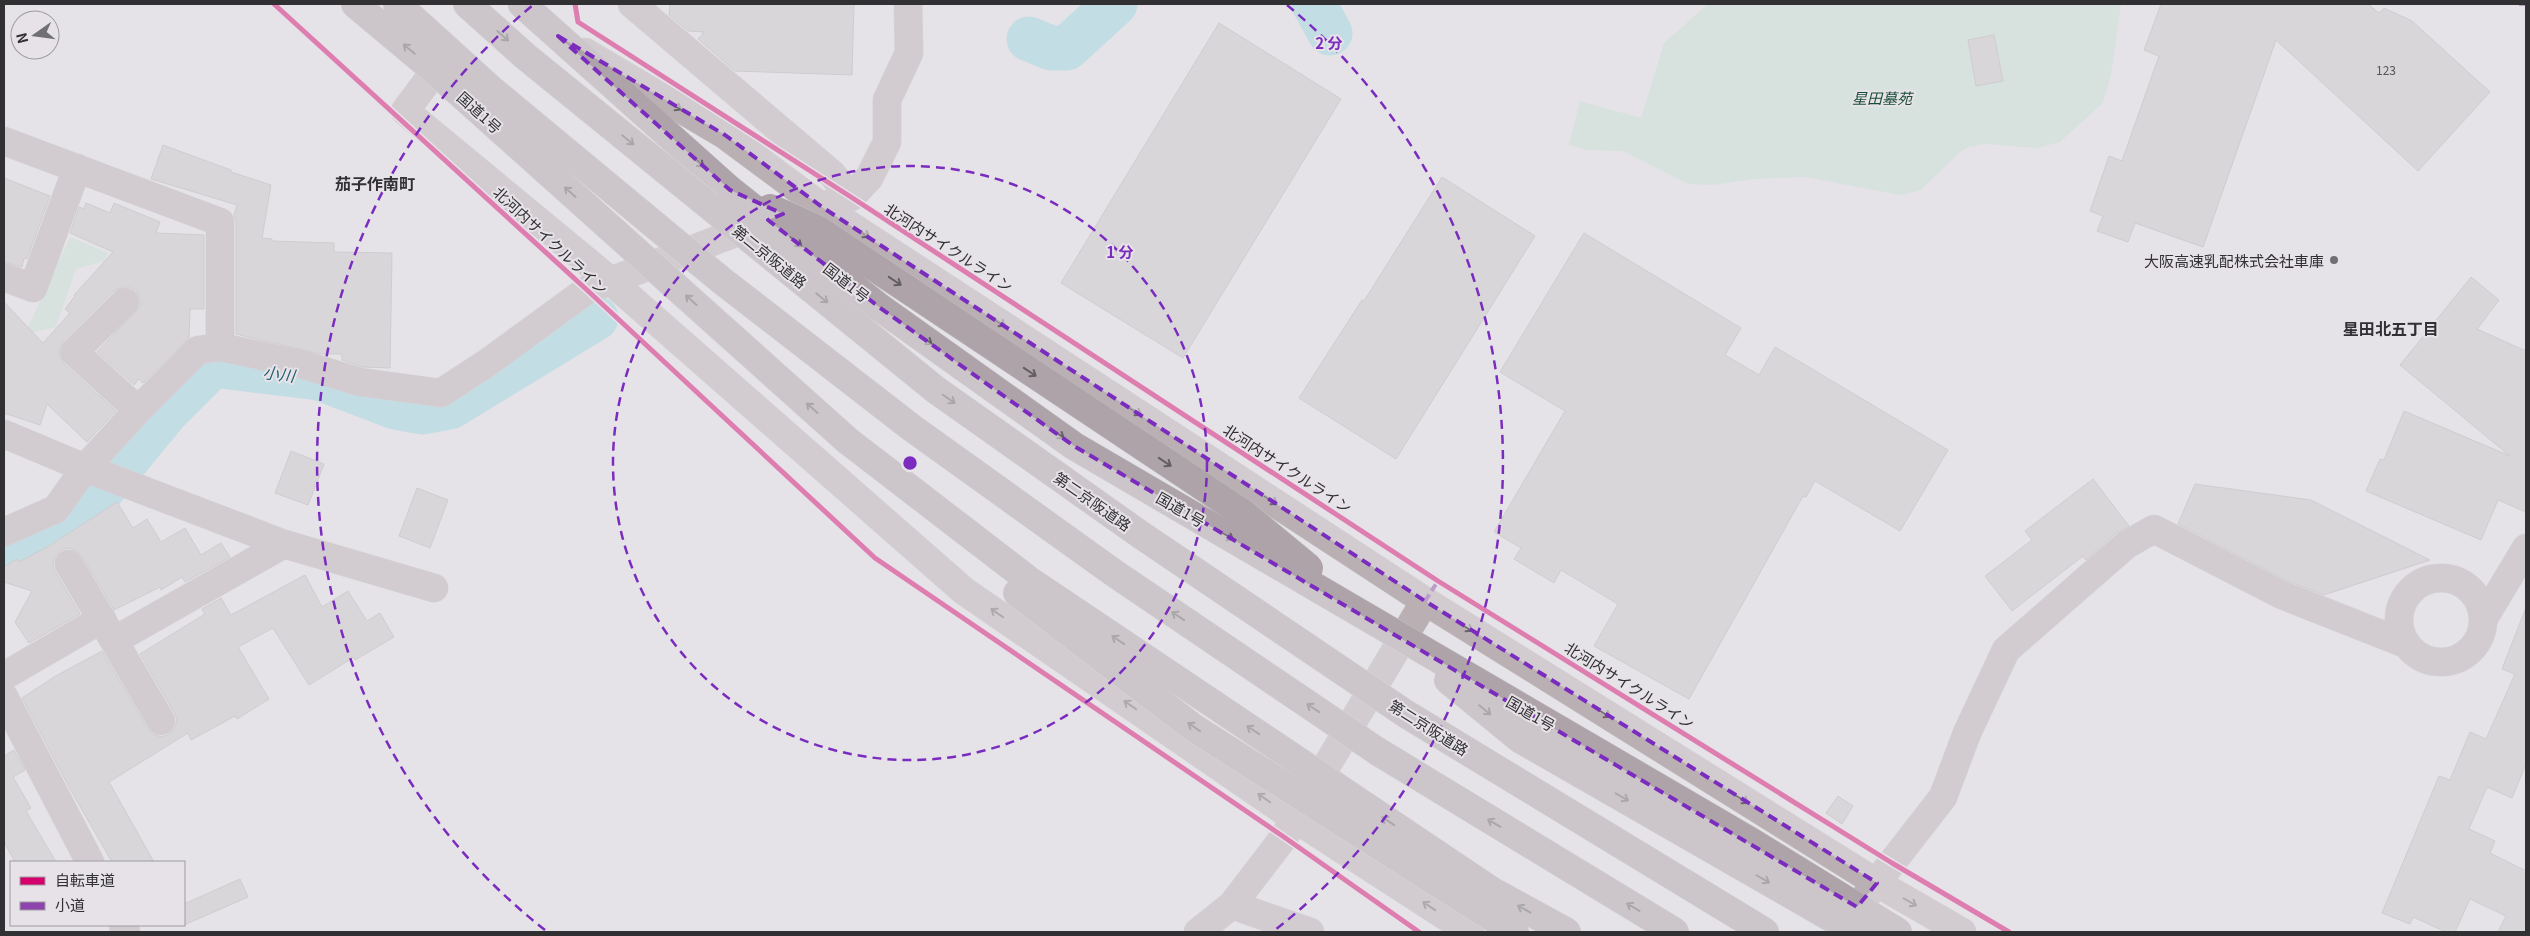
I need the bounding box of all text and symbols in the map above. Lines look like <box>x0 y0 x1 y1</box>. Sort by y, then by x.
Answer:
north arrow <box>10 10 60 60</box>
text: N <box>10 31 32 46</box>
one-way arrow <box>497 31 510 42</box>
text: 2 分 <box>1315 32 1343 53</box>
one-way arrow <box>402 43 415 55</box>
house number: 123 <box>2376 61 2396 78</box>
street label: 国道1号 <box>453 86 507 138</box>
park label: 星田墓苑 <box>1852 87 1914 108</box>
one-way arrow <box>668 101 682 111</box>
one-way arrow <box>622 135 635 146</box>
one-way arrow <box>692 156 705 168</box>
district label: 茄子作南町 <box>335 171 415 195</box>
street label: 北河内サイクルライン <box>489 181 613 299</box>
one-way arrow <box>563 186 576 197</box>
street label: 北河内サイクルライン <box>881 198 1017 296</box>
street label: 第二京阪道路 <box>728 220 812 292</box>
one-way arrow <box>856 228 870 239</box>
one-way arrow <box>789 237 803 247</box>
text: 1 分 <box>1106 241 1134 262</box>
place label: 大阪高速乳配株式会社車庫 <box>2144 250 2324 271</box>
marker: 大阪高速乳配株式会社車庫 <box>2328 254 2340 266</box>
street label: 国道1号 <box>820 257 874 307</box>
one-way arrow <box>887 276 901 286</box>
one-way arrow <box>815 293 828 304</box>
one-way arrow <box>684 294 697 306</box>
district label: 星田北五丁目 <box>2343 316 2439 340</box>
one-way arrow <box>992 317 1006 328</box>
one-way arrow <box>918 335 932 345</box>
water label: 小川 <box>262 359 298 387</box>
one-way arrow <box>1023 366 1037 377</box>
one-way arrow <box>942 394 956 404</box>
one-way arrow <box>805 402 818 414</box>
one-way arrow <box>1128 406 1142 417</box>
street label: 北河内サイクルライン <box>1220 419 1356 517</box>
one-way arrow <box>1051 429 1065 439</box>
centre of rings <box>901 454 919 472</box>
one-way arrow <box>1158 457 1172 467</box>
street label: 第二京阪道路 <box>1050 467 1136 535</box>
street label: 国道1号 <box>1153 487 1209 531</box>
one-way arrow <box>1264 495 1278 506</box>
one-way arrow <box>1220 531 1234 541</box>
one-way arrow <box>990 608 1004 618</box>
one-way arrow <box>1172 611 1186 621</box>
one-way arrow <box>1459 621 1473 632</box>
one-way arrow <box>1111 635 1125 645</box>
street label: 北河内サイクルライン <box>1561 637 1699 733</box>
street label: 国道1号 <box>1503 691 1559 735</box>
street label: 第二京阪道路 <box>1385 694 1473 760</box>
one-way arrow <box>1124 700 1138 710</box>
one-way arrow <box>1306 703 1320 713</box>
one-way arrow <box>1478 705 1491 716</box>
one-way arrow <box>1597 707 1611 718</box>
one-way arrow <box>1187 722 1201 732</box>
one-way arrow <box>1246 725 1260 735</box>
one-way arrow <box>1258 792 1272 802</box>
one-way arrow <box>1614 793 1629 803</box>
one-way arrow <box>1734 794 1748 804</box>
one-way arrow <box>1381 816 1395 826</box>
one-way arrow <box>1488 817 1502 827</box>
legend <box>10 861 185 926</box>
text: 自転車道 <box>55 869 115 890</box>
one-way arrow <box>1755 874 1769 884</box>
text: 小道 <box>55 894 85 915</box>
one-way arrow <box>1903 897 1918 907</box>
one-way arrow <box>1423 901 1437 911</box>
one-way arrow <box>1627 902 1641 912</box>
one-way arrow <box>1518 903 1532 913</box>

